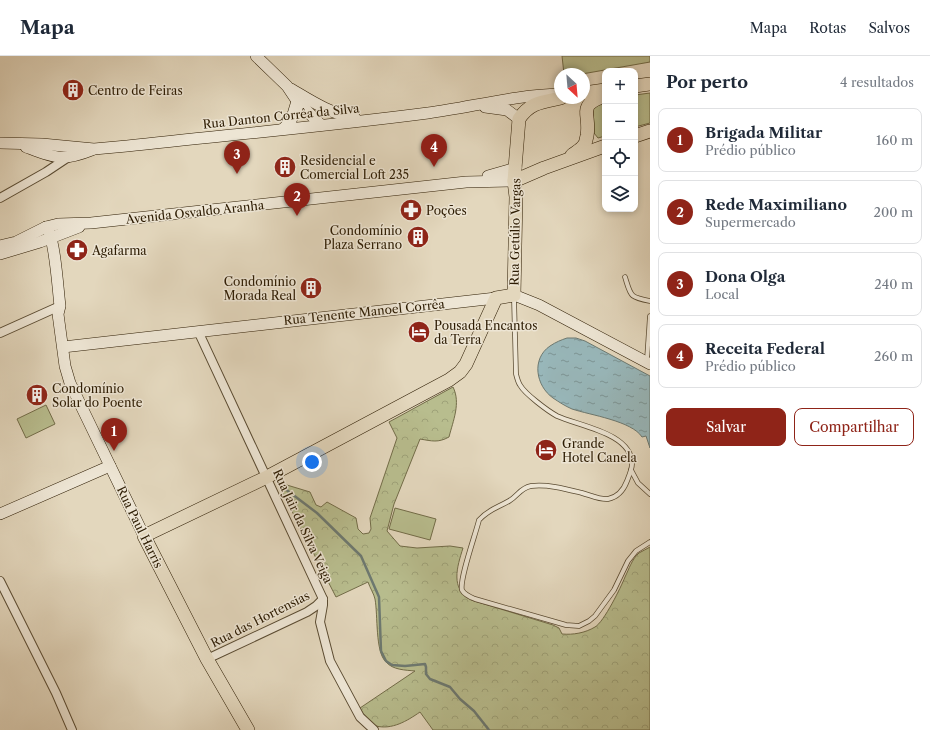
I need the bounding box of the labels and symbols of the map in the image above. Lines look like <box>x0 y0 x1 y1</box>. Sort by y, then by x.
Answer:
north arrow <box>554 68 590 104</box>
building icon: Centro de Feiras <box>60 77 86 103</box>
place label: Centro de Feiras <box>88 83 183 98</box>
street label: Rua Danton Corrêa da Silva <box>202 100 361 132</box>
pin: 4 <box>421 134 447 167</box>
pin: 3 <box>224 141 250 174</box>
place label: Residencial e Comercial Loft 235 <box>300 153 409 182</box>
building icon: Residencial e Comercial Loft 235 <box>272 154 298 180</box>
street label: Rua Getúlio Vargas <box>507 178 523 286</box>
pin: 2 <box>284 183 310 216</box>
street label: Avenida Osvaldo Aranha <box>124 197 266 227</box>
pharmacy icon: Poções <box>398 197 424 223</box>
place label: Poções <box>426 203 467 218</box>
place label: Condomínio Plaza Serrano <box>323 223 402 252</box>
building icon: Condomínio Plaza Serrano <box>405 224 431 250</box>
pharmacy icon: Agafarma <box>64 237 90 263</box>
place label: Agafarma <box>91 243 147 258</box>
place label: Condomínio Morada Real <box>223 274 296 303</box>
building icon: Condomínio Morada Real <box>298 275 324 301</box>
street label: Rua Tenente Manoel Corrêa <box>283 296 446 328</box>
place label: Pousada Encantos da Terra <box>434 318 537 347</box>
hotel icon: Pousada Encantos da Terra <box>406 319 432 345</box>
place label: Condomínio Solar do Poente <box>52 381 143 410</box>
building icon: Condomínio Solar do Poente <box>24 382 50 408</box>
pin: 1 <box>101 418 127 451</box>
place label: Grande Hotel Canela <box>562 436 637 465</box>
hotel icon: Grande Hotel Canela <box>533 437 559 463</box>
your location <box>302 452 322 472</box>
street label: Rua Jair da Silva Veiga <box>270 467 336 586</box>
street label: Rua Paul Harris <box>114 484 166 570</box>
street label: Rua das Hortensias <box>208 588 312 650</box>

